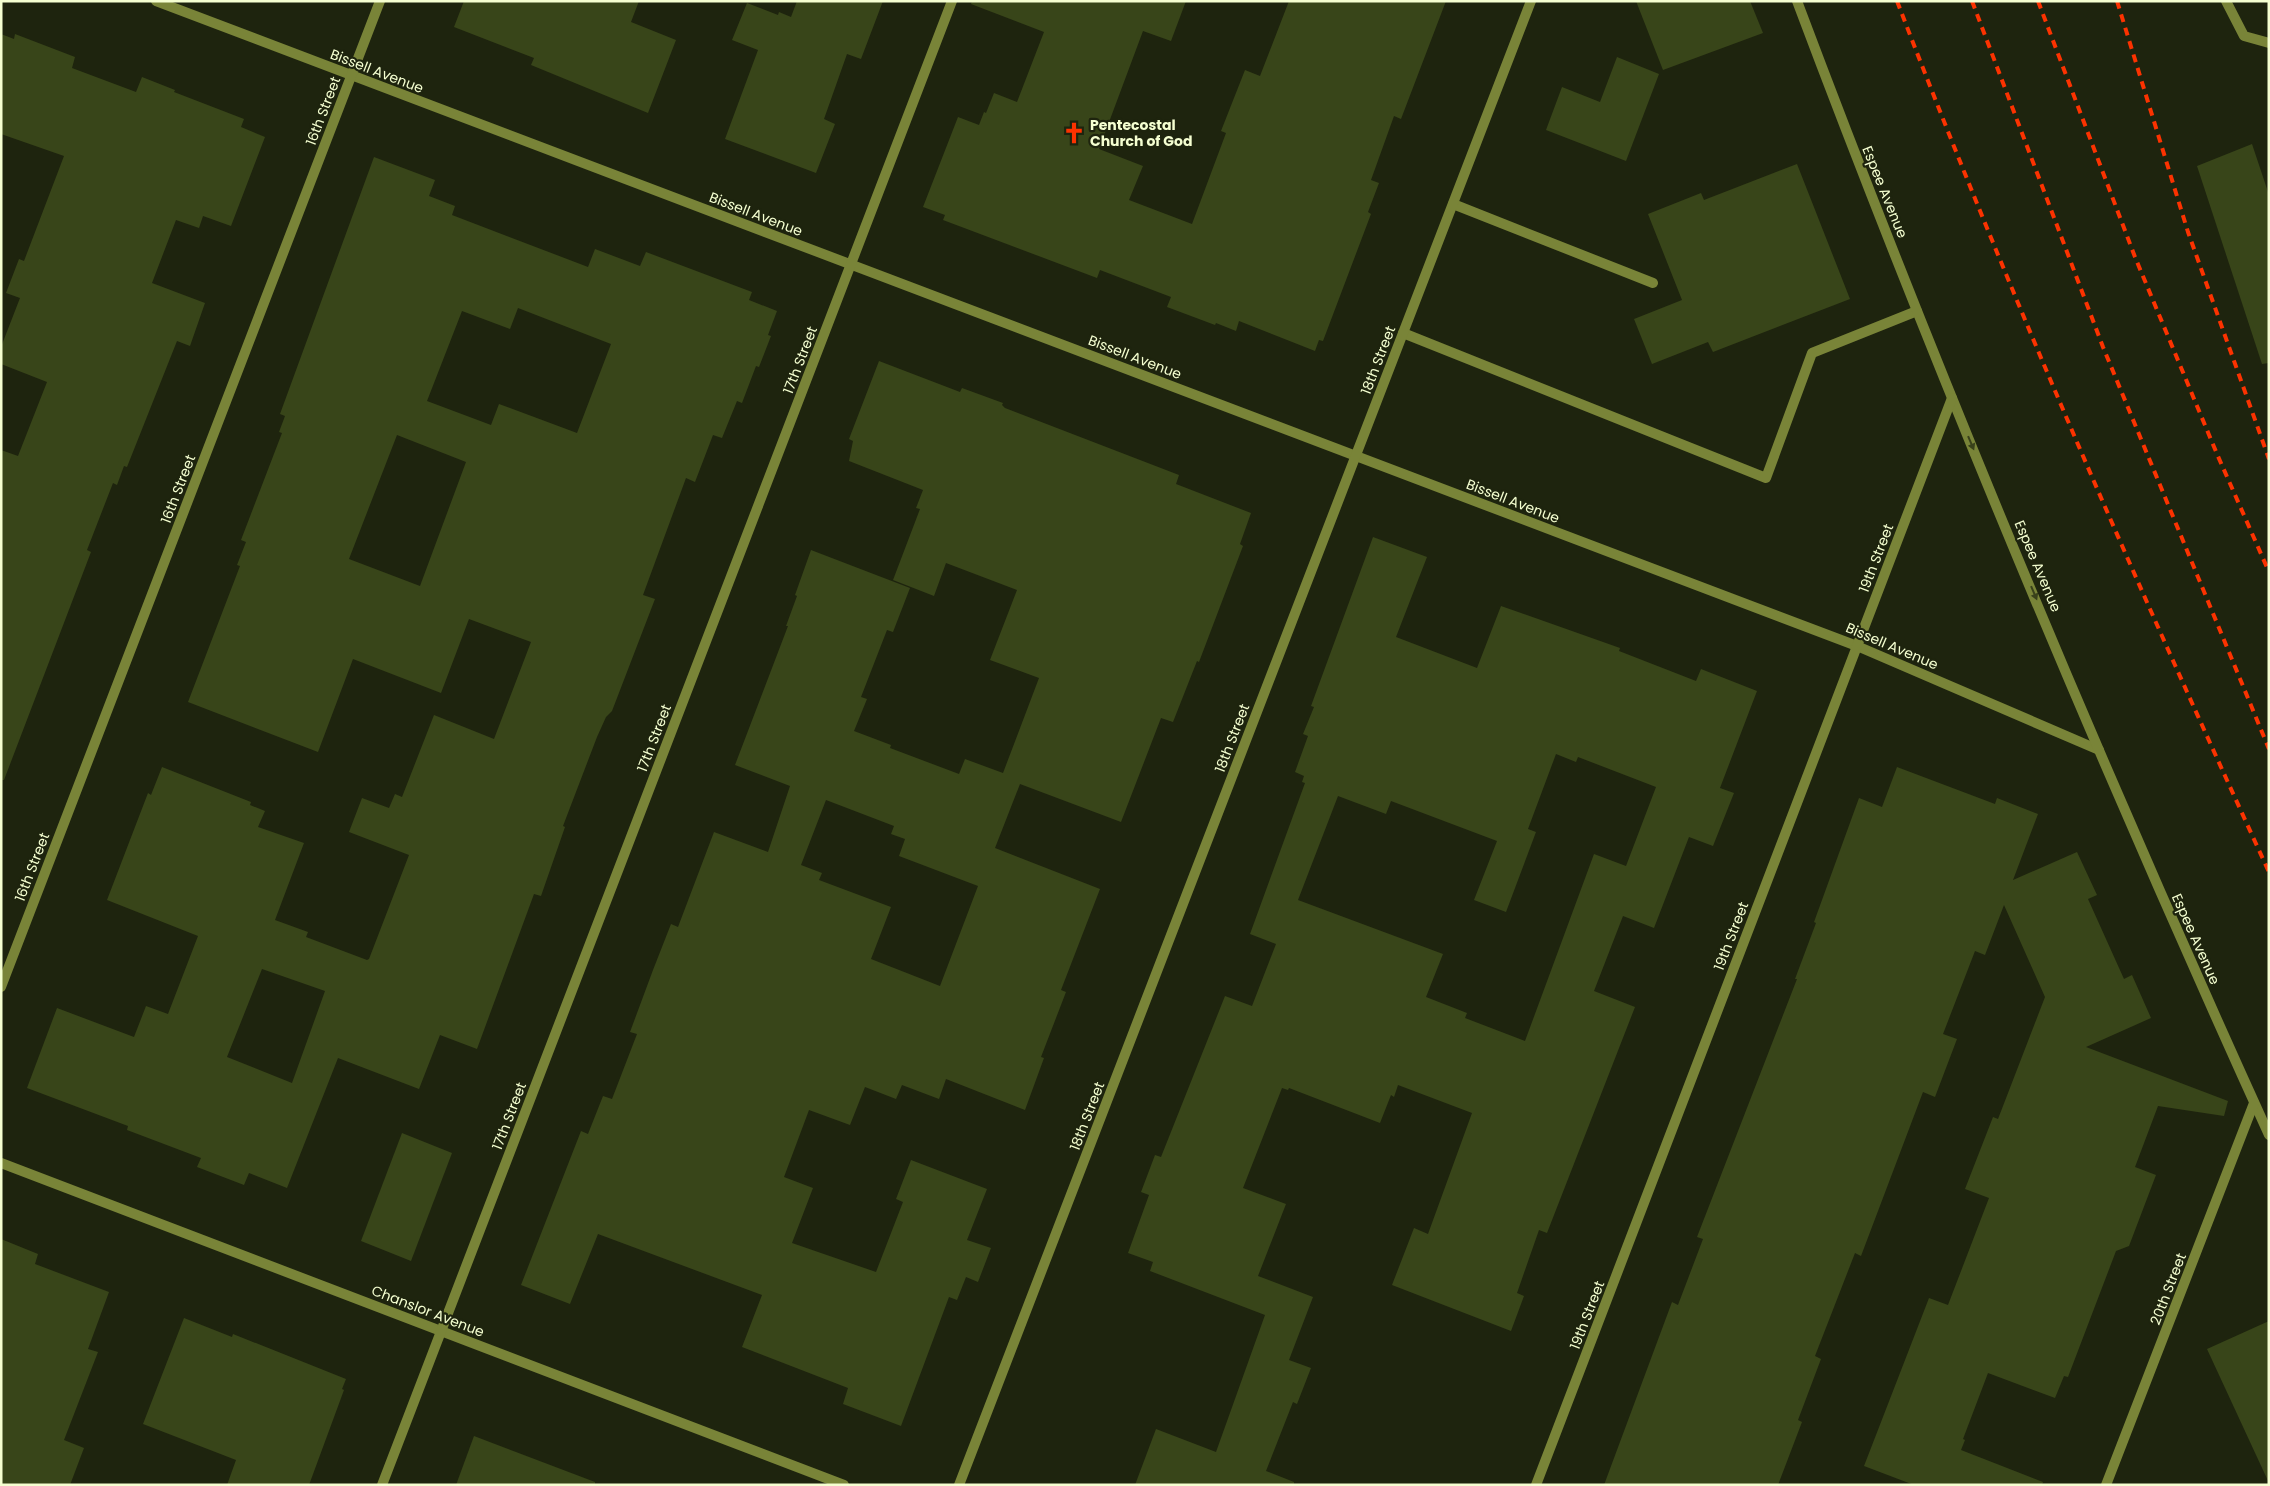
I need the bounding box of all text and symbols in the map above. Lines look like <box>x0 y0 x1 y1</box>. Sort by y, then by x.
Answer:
street label: Bissell Avenue <box>327 44 427 98</box>
street label: 16th Street <box>301 74 345 148</box>
place label: Pentecostal Church of God <box>1090 115 1192 151</box>
church icon: Pentecostal Church of God <box>1061 120 1087 146</box>
street label: Espee Avenue <box>1857 143 1913 241</box>
street label: Bissell Avenue <box>706 187 806 241</box>
street label: 17th Street <box>778 323 822 397</box>
street label: 18th Street <box>1356 323 1400 397</box>
street label: Bissell Avenue <box>1085 330 1185 384</box>
one-way arrow <box>1967 436 1975 450</box>
street label: 16th Street <box>156 452 200 526</box>
street label: Bissell Avenue <box>1463 474 1563 528</box>
street label: Espee Avenue <box>2010 517 2066 615</box>
street label: 19th Street <box>1854 521 1898 595</box>
one-way arrow <box>2030 585 2038 600</box>
street label: Bissell Avenue <box>1843 618 1942 675</box>
street label: 17th Street <box>632 701 676 775</box>
street label: 18th Street <box>1210 701 1254 775</box>
street label: 16th Street <box>10 830 54 904</box>
street label: Espee Avenue <box>2167 890 2225 988</box>
street label: 19th Street <box>1709 899 1753 973</box>
street label: 17th Street <box>487 1079 531 1153</box>
street label: 18th Street <box>1065 1079 1109 1153</box>
street label: 20th Street <box>2145 1250 2191 1328</box>
street label: 19th Street <box>1565 1278 1609 1352</box>
street label: Chanslor Avenue <box>369 1280 488 1342</box>

